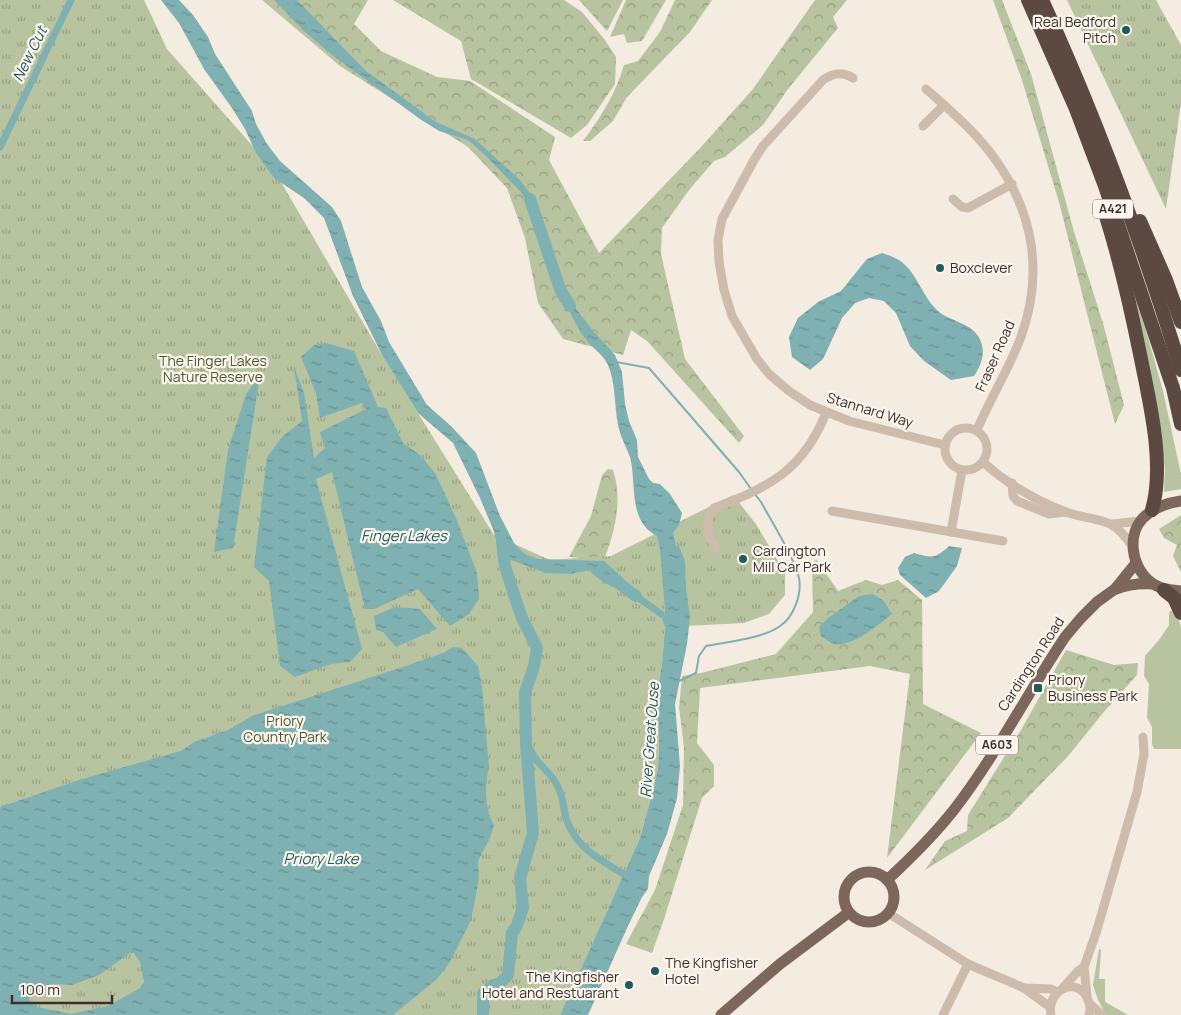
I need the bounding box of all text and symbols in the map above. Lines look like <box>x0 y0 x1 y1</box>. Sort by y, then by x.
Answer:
place label: Real Bedford Pitch <box>1034 12 1116 47</box>
water label: New Cut <box>7 21 53 85</box>
marker: Real Bedford Pitch <box>1120 24 1132 36</box>
road number: A421 <box>1093 200 1133 218</box>
place label: Boxclever <box>950 258 1013 277</box>
marker: Boxclever <box>934 262 946 274</box>
street label: Fraser Road <box>970 317 1019 394</box>
park label: The Finger Lakes Nature Reserve <box>159 351 267 386</box>
street label: Stannard Way <box>825 387 916 432</box>
water label: Finger Lakes <box>361 525 448 546</box>
place label: Cardington Mill Car Park <box>753 541 832 576</box>
marker: Cardington Mill Car Park <box>737 553 749 565</box>
street label: Cardington Road <box>993 613 1068 715</box>
place label: Priory Business Park <box>1048 670 1138 705</box>
water label: River Great Ouse <box>635 680 664 798</box>
marker: Priory Business Park <box>1032 682 1044 694</box>
park label: Priory Country Park <box>243 711 328 746</box>
road number: A603 <box>976 736 1018 754</box>
water label: Priory Lake <box>283 848 360 869</box>
place label: The Kingfisher Hotel <box>665 953 758 988</box>
marker: The Kingfisher Hotel <box>649 965 661 977</box>
place label: The Kingfisher Hotel and Restuarant <box>482 967 619 1002</box>
scale bar <box>12 972 112 1004</box>
text: 100 m <box>20 979 60 1000</box>
marker: The Kingfisher Hotel and Restuarant <box>623 979 635 991</box>

